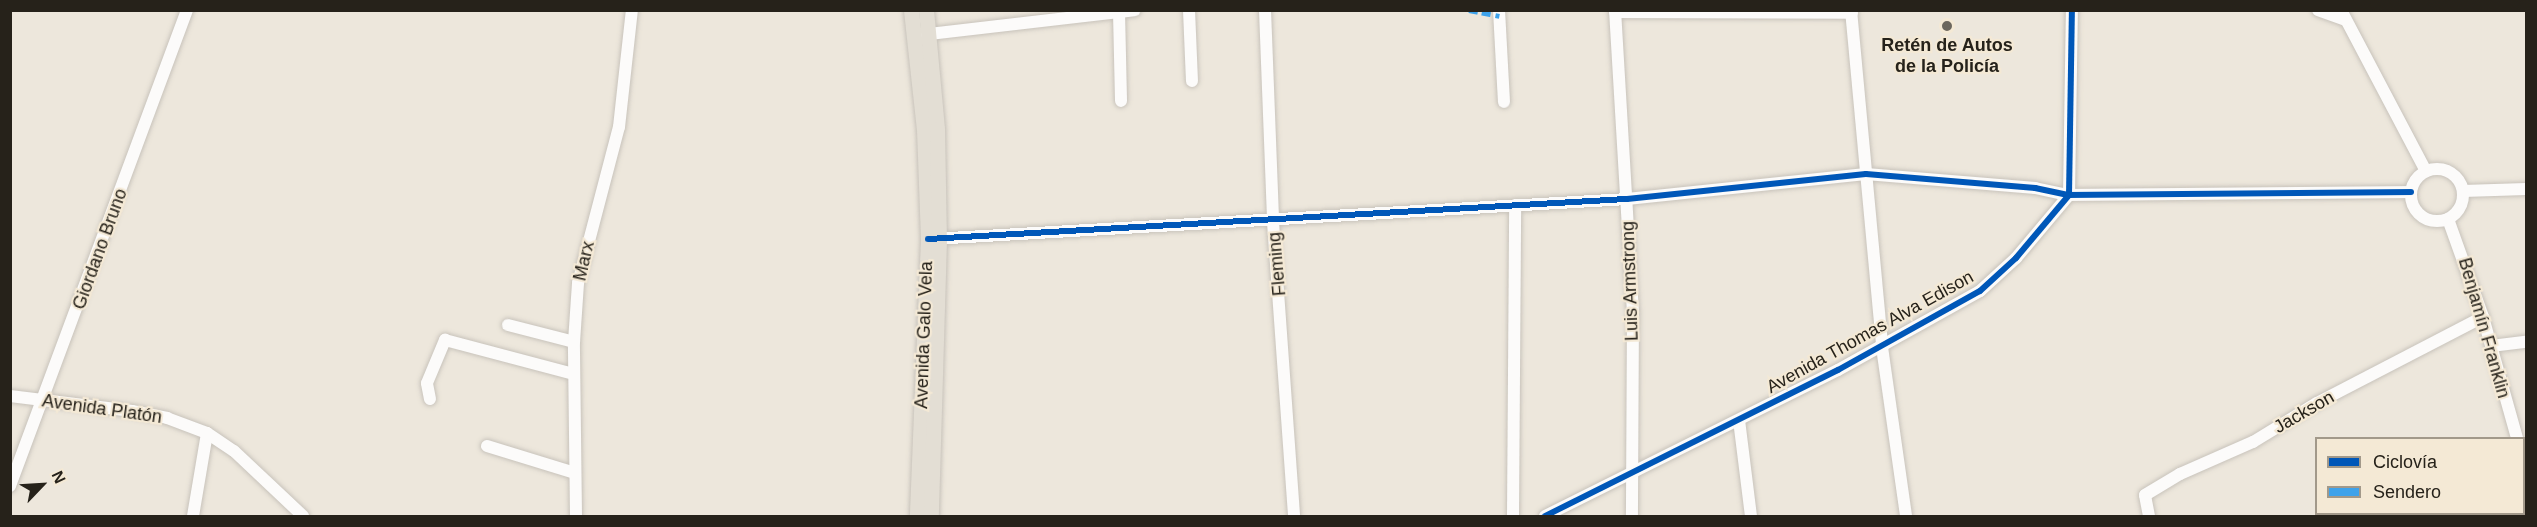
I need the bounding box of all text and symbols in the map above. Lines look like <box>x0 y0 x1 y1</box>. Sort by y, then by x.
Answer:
marker: Retén de Autos de la Policía <box>1940 19 1954 33</box>
place label: Retén de Autos de la Policía <box>1881 35 2013 78</box>
street label: Giordano Bruno <box>68 186 132 312</box>
street label: Luis Armstrong <box>1617 220 1643 342</box>
street label: Fleming <box>1263 231 1291 297</box>
street label: Marx <box>569 239 599 283</box>
street label: Benjamín Franklin <box>2454 255 2514 401</box>
street label: Avenida Galo Vela <box>911 261 937 409</box>
street label: Avenida Thomas Alva Edison <box>1762 266 1978 398</box>
street label: Jackson <box>2270 386 2338 438</box>
street label: Avenida Platón <box>41 390 163 428</box>
legend <box>2315 437 2525 515</box>
text: Ciclovía <box>2373 452 2437 472</box>
north arrow <box>12 455 72 515</box>
text: N <box>49 468 69 486</box>
text: Sendero <box>2373 482 2441 502</box>

